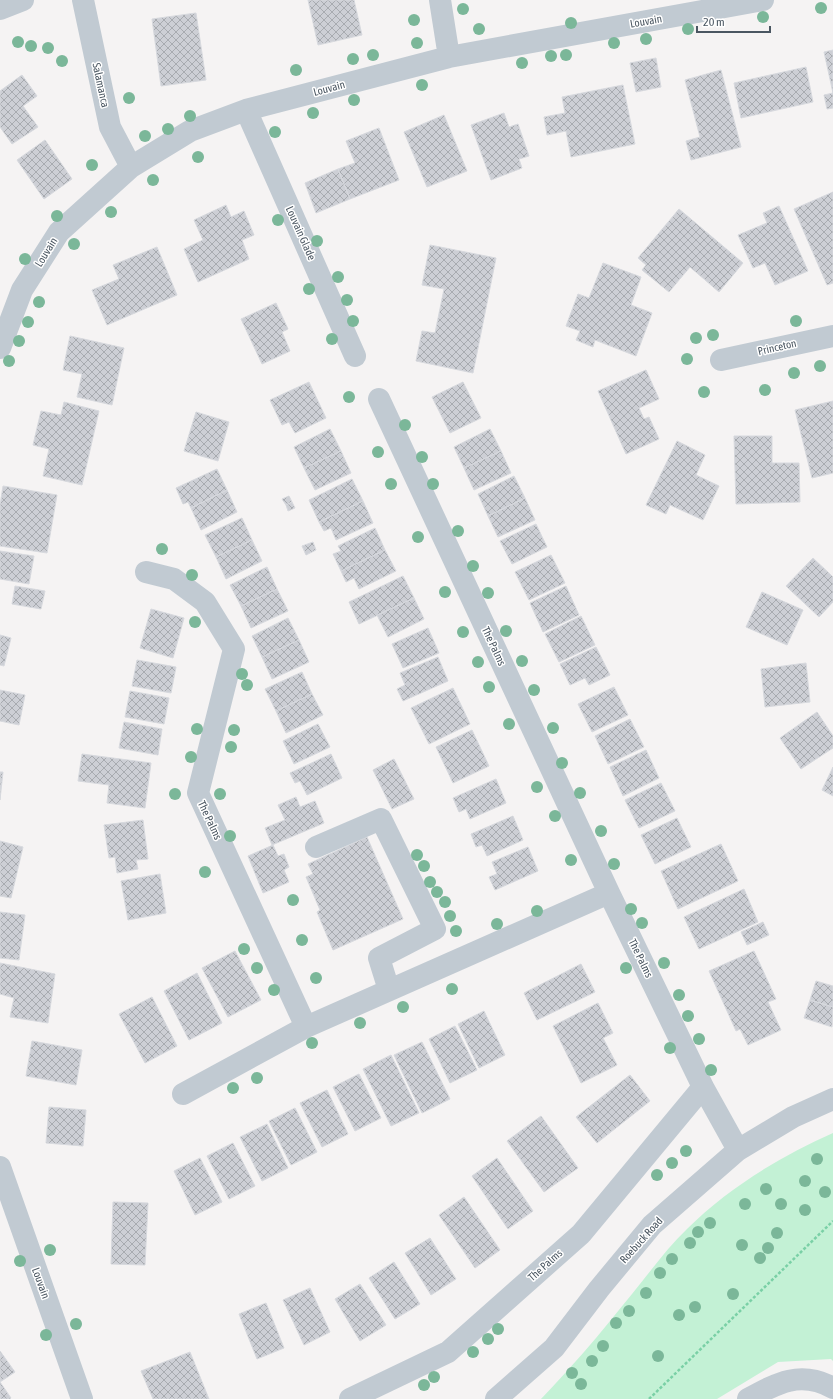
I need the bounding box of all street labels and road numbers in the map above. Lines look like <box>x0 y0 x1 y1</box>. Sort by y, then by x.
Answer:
street label: Louvain <box>629 12 663 30</box>
street label: Salamanca <box>90 62 112 108</box>
street label: Louvain <box>312 78 346 98</box>
street label: Louvain Glade <box>284 204 318 262</box>
street label: Louvain <box>32 235 60 269</box>
street label: Princeton <box>757 337 797 357</box>
street label: The Palms <box>480 625 508 667</box>
street label: The Palms <box>196 799 224 841</box>
street label: The Palms <box>627 937 656 979</box>
street label: Roebuck Road <box>617 1215 665 1265</box>
street label: The Palms <box>526 1247 565 1283</box>
street label: Louvain <box>30 1266 52 1300</box>

